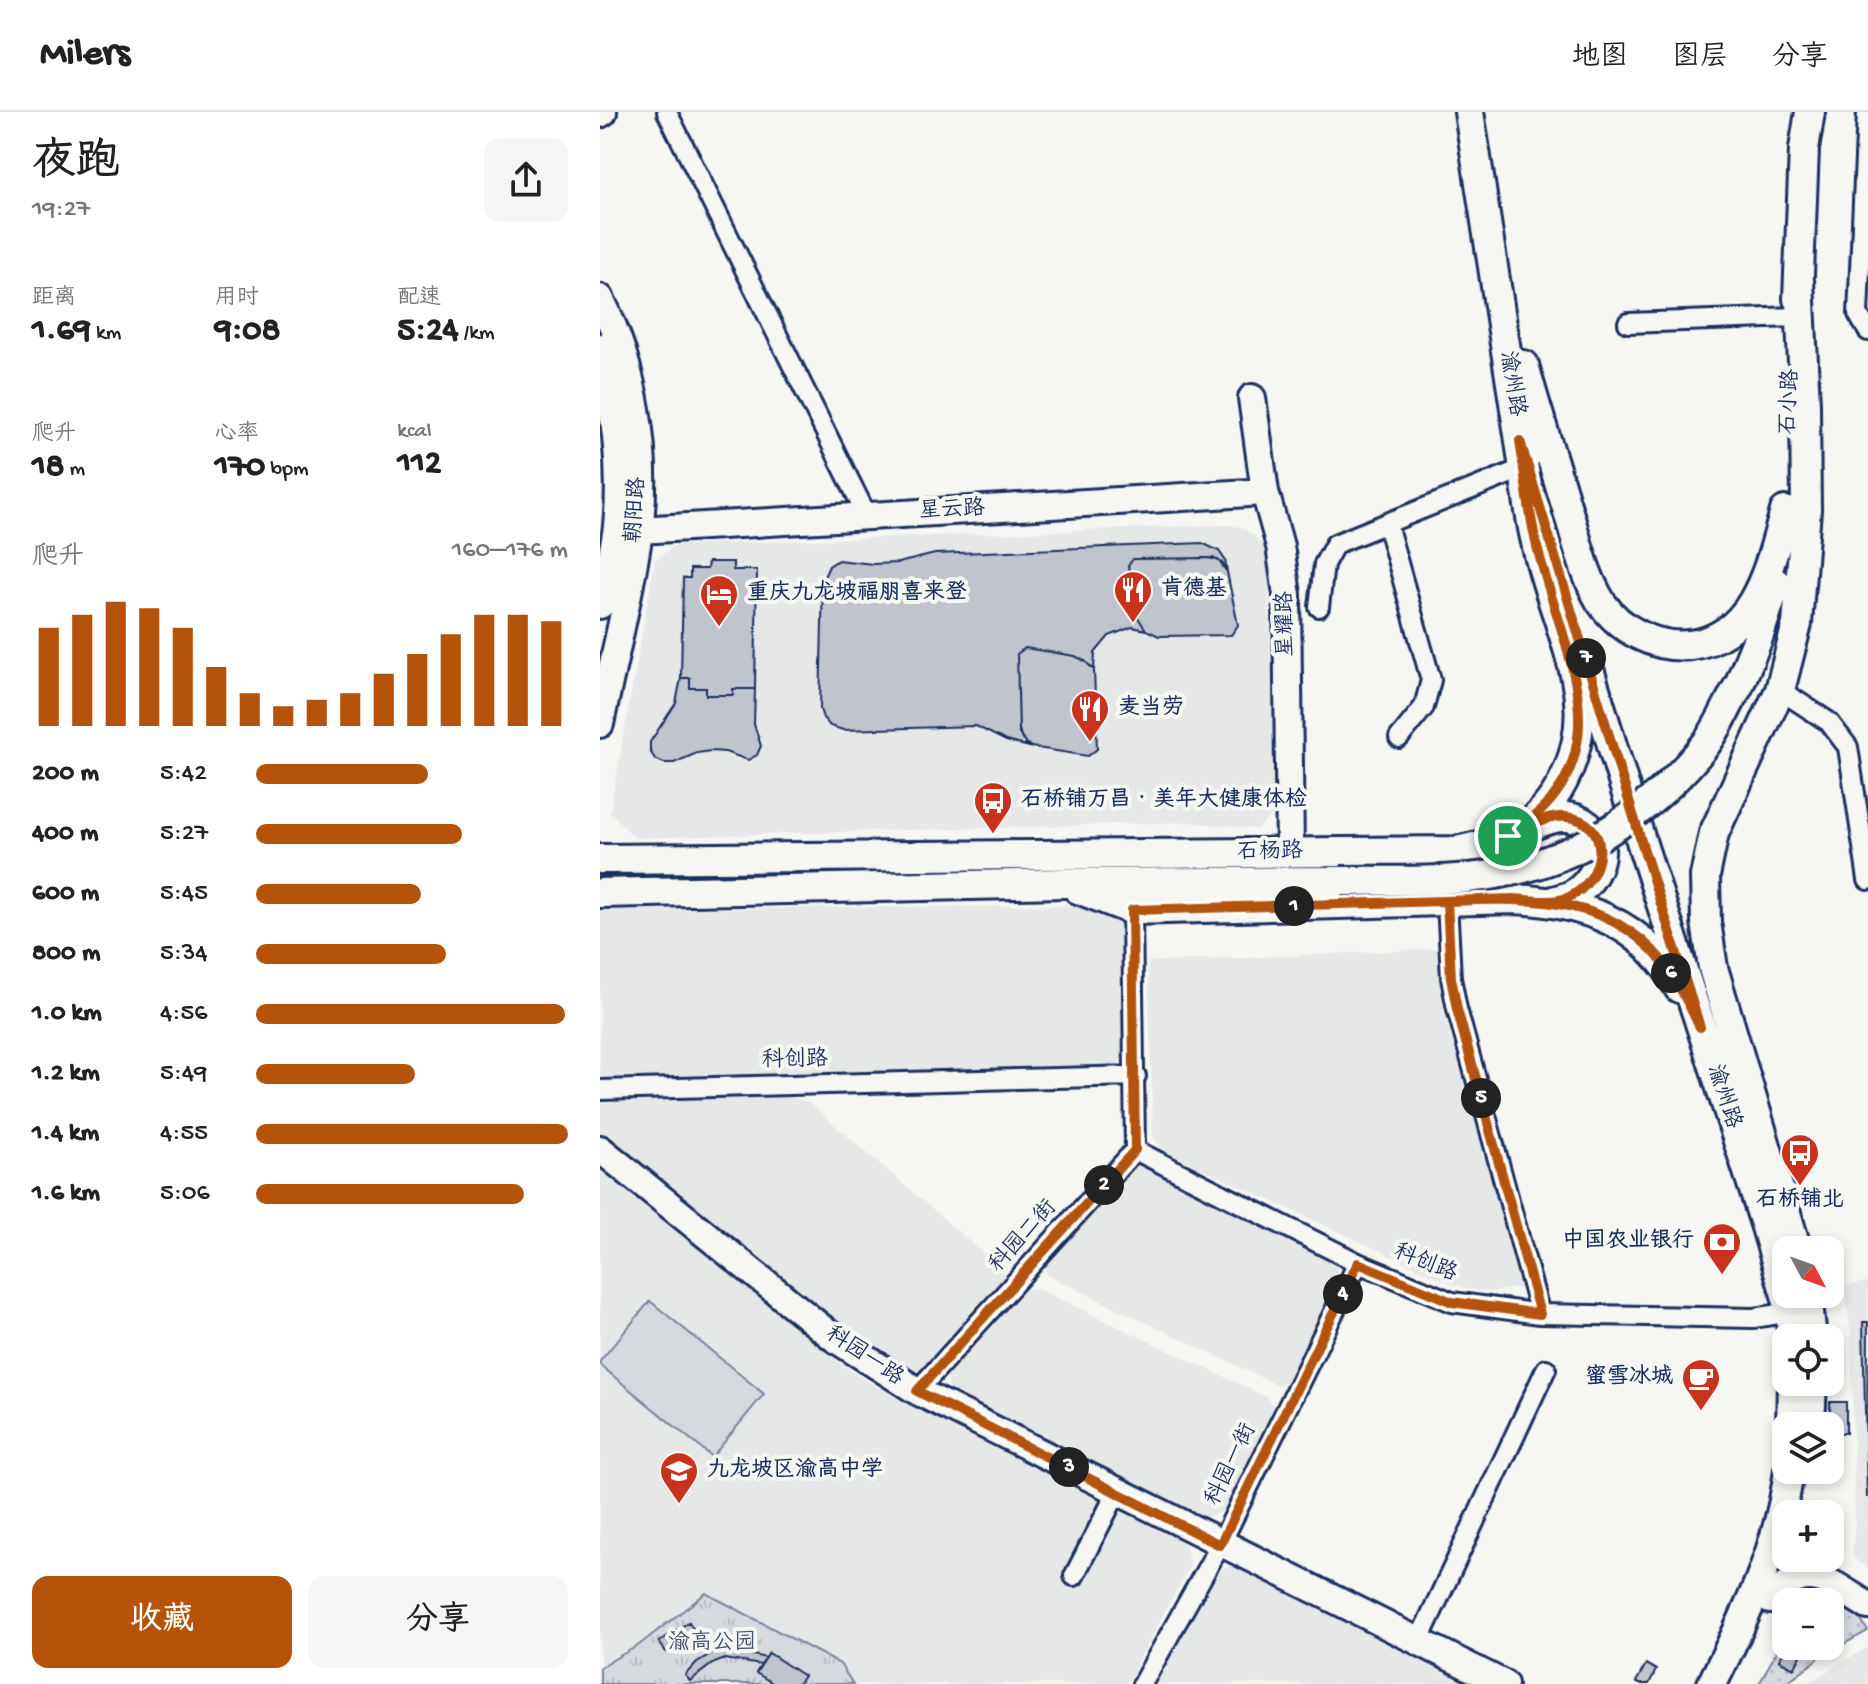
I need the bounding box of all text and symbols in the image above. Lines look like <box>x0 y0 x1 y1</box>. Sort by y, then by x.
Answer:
text: Milers <box>40 33 130 77</box>
text: 地图 <box>1572 42 1628 75</box>
text: 图层 <box>1672 42 1728 75</box>
text: 分享 <box>1772 42 1828 75</box>
button: share <box>484 138 568 222</box>
text: 夜跑 <box>32 139 120 191</box>
text: 19:27 <box>32 195 90 226</box>
text: 距离 <box>32 286 76 312</box>
text: 用时 <box>215 286 259 312</box>
text: 配速 <box>397 286 441 312</box>
text: 1.69 <box>32 312 91 352</box>
text: 9:08 <box>215 312 280 352</box>
text: 5:24 <box>397 312 459 352</box>
text: km <box>91 321 121 347</box>
text: /km <box>459 321 495 347</box>
street label: 渝州路 <box>1493 349 1531 419</box>
street label: 石小路 <box>1774 368 1806 436</box>
text: kcal <box>397 419 432 445</box>
text: 爬升 <box>32 422 76 448</box>
text: 心率 <box>215 422 259 448</box>
text: 112 <box>397 445 441 485</box>
text: 18 <box>32 448 64 488</box>
text: 170 <box>215 448 265 488</box>
text: m <box>64 457 85 483</box>
text: bpm <box>265 457 309 483</box>
street label: 朝阳路 <box>620 476 652 544</box>
street label: 星云路 <box>918 494 986 526</box>
text: 160–176 m <box>452 536 568 567</box>
text: 爬升 <box>32 543 84 574</box>
restaurant icon: 肯德基 <box>1112 569 1154 624</box>
hotel icon: 重庆九龙坡福朋喜来登 <box>698 573 740 628</box>
place label: 肯德基 <box>1161 575 1227 603</box>
place label: 重庆九龙坡福朋喜来登 <box>747 579 967 607</box>
street label: 星耀路 <box>1271 591 1301 657</box>
pin: 7 <box>1566 638 1606 678</box>
text: 7 <box>1580 645 1592 671</box>
restaurant icon: 麦当劳 <box>1069 688 1111 743</box>
place label: 麦当劳 <box>1118 694 1184 722</box>
text: 200 m <box>32 759 99 790</box>
text: 5:42 <box>160 759 207 790</box>
bus stop icon: 石桥铺万昌‧美年大健康体检 <box>972 780 1014 835</box>
place label: 石桥铺万昌‧美年大健康体检 <box>1021 786 1307 814</box>
pin <box>1474 802 1542 870</box>
icon: arrive <box>1486 814 1530 858</box>
text: 400 m <box>32 819 98 850</box>
text: 5:27 <box>160 819 208 850</box>
street label: 石杨路 <box>1237 837 1303 867</box>
text: 600 m <box>32 879 99 910</box>
text: 5:45 <box>160 879 208 910</box>
pin: 1 <box>1274 886 1314 926</box>
text: 1 <box>1290 893 1298 919</box>
text: 800 m <box>32 939 100 970</box>
text: 5:34 <box>160 939 208 970</box>
pin: 6 <box>1651 953 1691 993</box>
text: 6 <box>1665 960 1677 986</box>
text: 1.0 km <box>32 999 102 1030</box>
text: 4:56 <box>160 999 207 1030</box>
street label: 科创路 <box>762 1045 828 1075</box>
text: 1.2 km <box>32 1059 100 1090</box>
text: 5:49 <box>160 1059 207 1090</box>
street label: 渝州路 <box>1700 1061 1747 1132</box>
pin: 5 <box>1461 1078 1501 1118</box>
text: 5 <box>1475 1085 1487 1111</box>
text: 1.4 km <box>32 1119 99 1150</box>
text: 4:55 <box>160 1119 208 1150</box>
bus stop icon: 石桥铺北 <box>1779 1132 1821 1187</box>
pin: 2 <box>1084 1165 1124 1205</box>
text: 2 <box>1099 1172 1109 1198</box>
text: 1.6 km <box>32 1179 100 1210</box>
text: 5:06 <box>160 1179 210 1210</box>
place label: 石桥铺北 <box>1756 1187 1844 1214</box>
street label: 科园二街 <box>984 1195 1063 1278</box>
bank icon: 中国农业银行 <box>1701 1221 1743 1276</box>
place label: 中国农业银行 <box>1562 1227 1694 1255</box>
north arrow <box>1772 1236 1844 1308</box>
map controls <box>1772 1236 1844 1660</box>
street label: 科创路 <box>1390 1238 1461 1288</box>
pin: 4 <box>1323 1274 1363 1314</box>
text: 4 <box>1338 1281 1348 1307</box>
street label: 科园一路 <box>820 1320 909 1392</box>
button: locate <box>1772 1324 1844 1396</box>
cafe icon: 蜜雪冰城 <box>1680 1357 1722 1412</box>
place label: 蜜雪冰城 <box>1585 1364 1673 1391</box>
button: layers <box>1772 1412 1844 1484</box>
street label: 科园一街 <box>1200 1419 1263 1510</box>
pin: 3 <box>1049 1447 1089 1487</box>
school or university icon: 九龙坡区渝高中学 <box>658 1450 700 1505</box>
text: 3 <box>1063 1454 1075 1480</box>
place label: 九龙坡区渝高中学 <box>707 1456 883 1484</box>
button: + <box>1772 1500 1844 1572</box>
button: 收藏 <box>32 1576 292 1668</box>
button: 分享 <box>308 1576 568 1668</box>
button: − <box>1772 1588 1844 1660</box>
park label: 渝高公园 <box>668 1630 756 1657</box>

